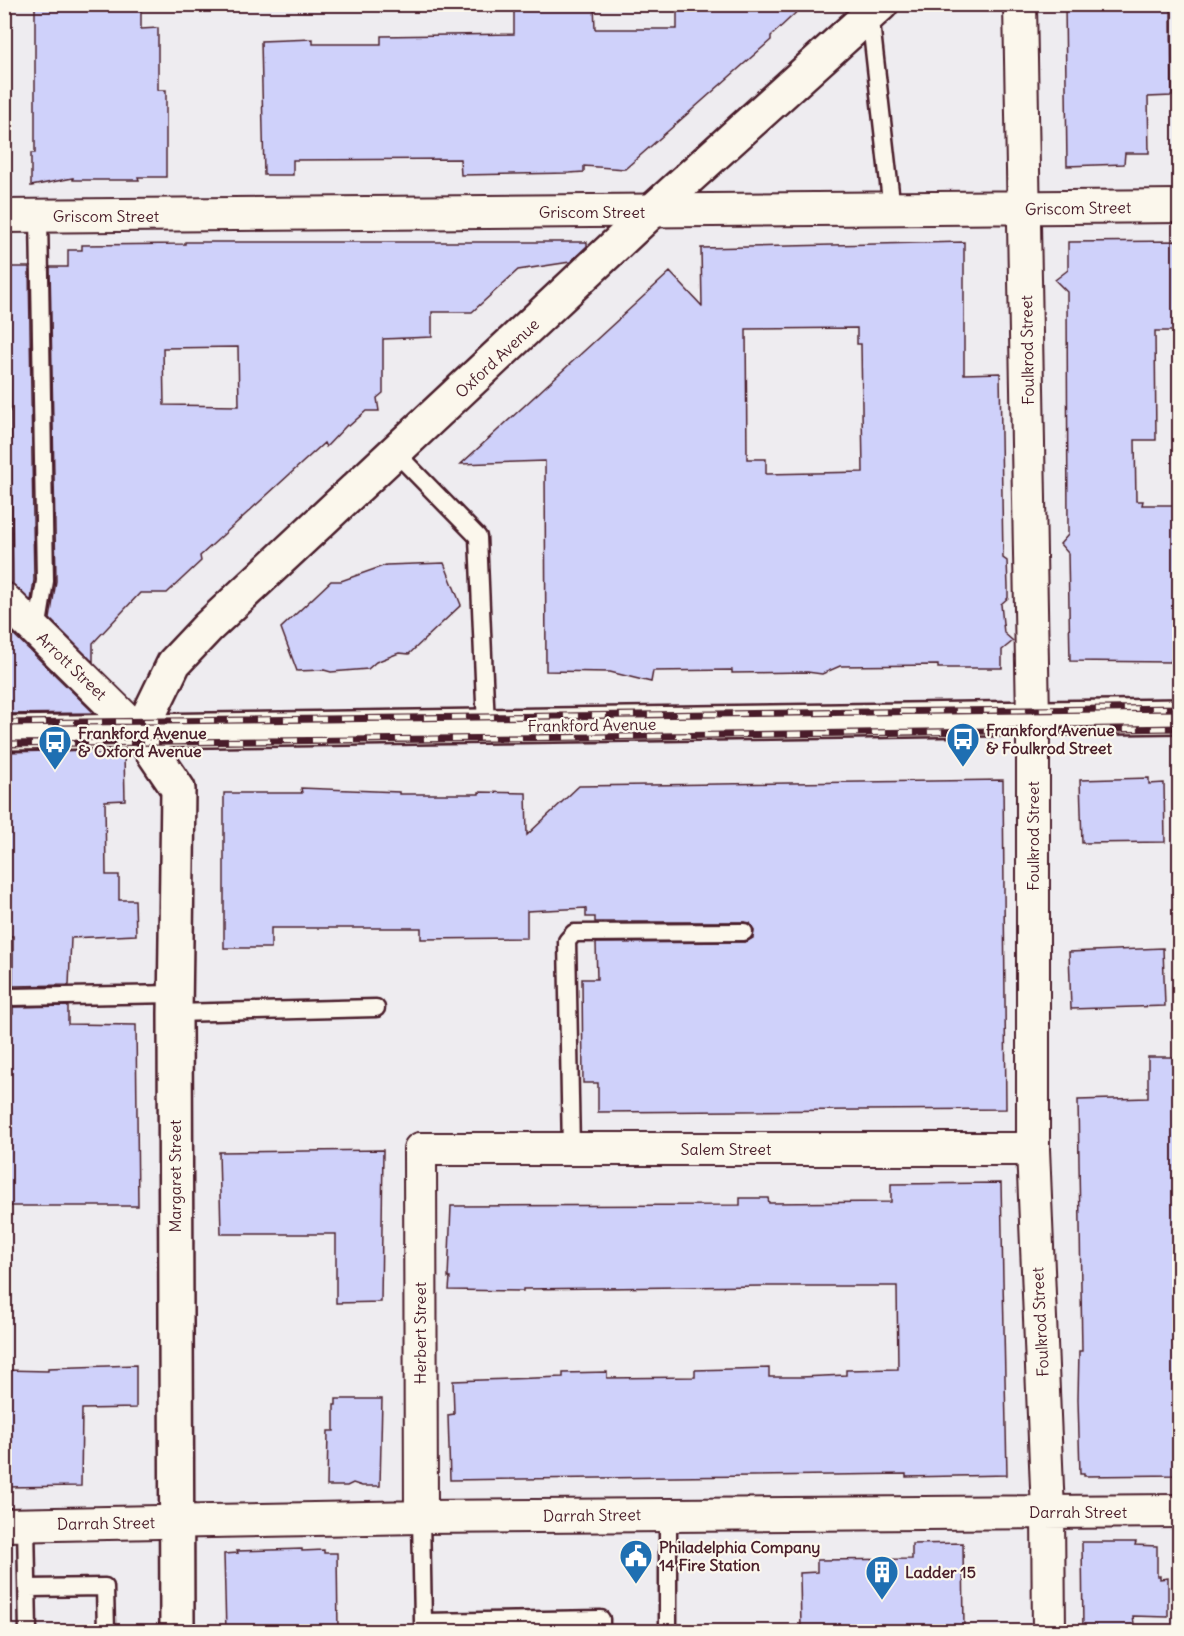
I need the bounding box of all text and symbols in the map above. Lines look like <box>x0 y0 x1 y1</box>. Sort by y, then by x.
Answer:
street label: Griscom Street <box>1025 197 1132 219</box>
street label: Griscom Street <box>539 202 646 222</box>
street label: Griscom Street <box>53 206 160 226</box>
street label: Foulkrod Street <box>1016 294 1038 405</box>
street label: Oxford Avenue <box>451 314 543 402</box>
street label: Arrott Street <box>33 628 112 705</box>
street label: Frankford Avenue <box>528 714 656 736</box>
place label: Frankford Avenue & Foulkrod Street <box>986 720 1115 758</box>
bus stop icon: Frankford Avenue & Foulkrod Street <box>945 721 981 768</box>
place label: Frankford Avenue & Oxford Avenue <box>78 723 207 761</box>
bus stop icon: Frankford Avenue & Oxford Avenue <box>37 724 73 771</box>
street label: Foulkrod Street <box>1023 781 1043 891</box>
street label: Margaret Street <box>165 1119 185 1233</box>
street label: Salem Street <box>681 1139 772 1159</box>
street label: Foulkrod Street <box>1027 1266 1053 1377</box>
street label: Herbert Street <box>410 1281 430 1384</box>
street label: Darrah Street <box>1029 1502 1128 1522</box>
street label: Darrah Street <box>543 1504 642 1526</box>
street label: Darrah Street <box>57 1512 156 1534</box>
place label: Philadelphia Company 14 Fire Station <box>659 1537 820 1575</box>
public building icon: Philadelphia Company 14 Fire Station <box>618 1538 654 1585</box>
building icon: Ladder 15 <box>864 1554 900 1601</box>
place label: Ladder 15 <box>905 1562 976 1582</box>

